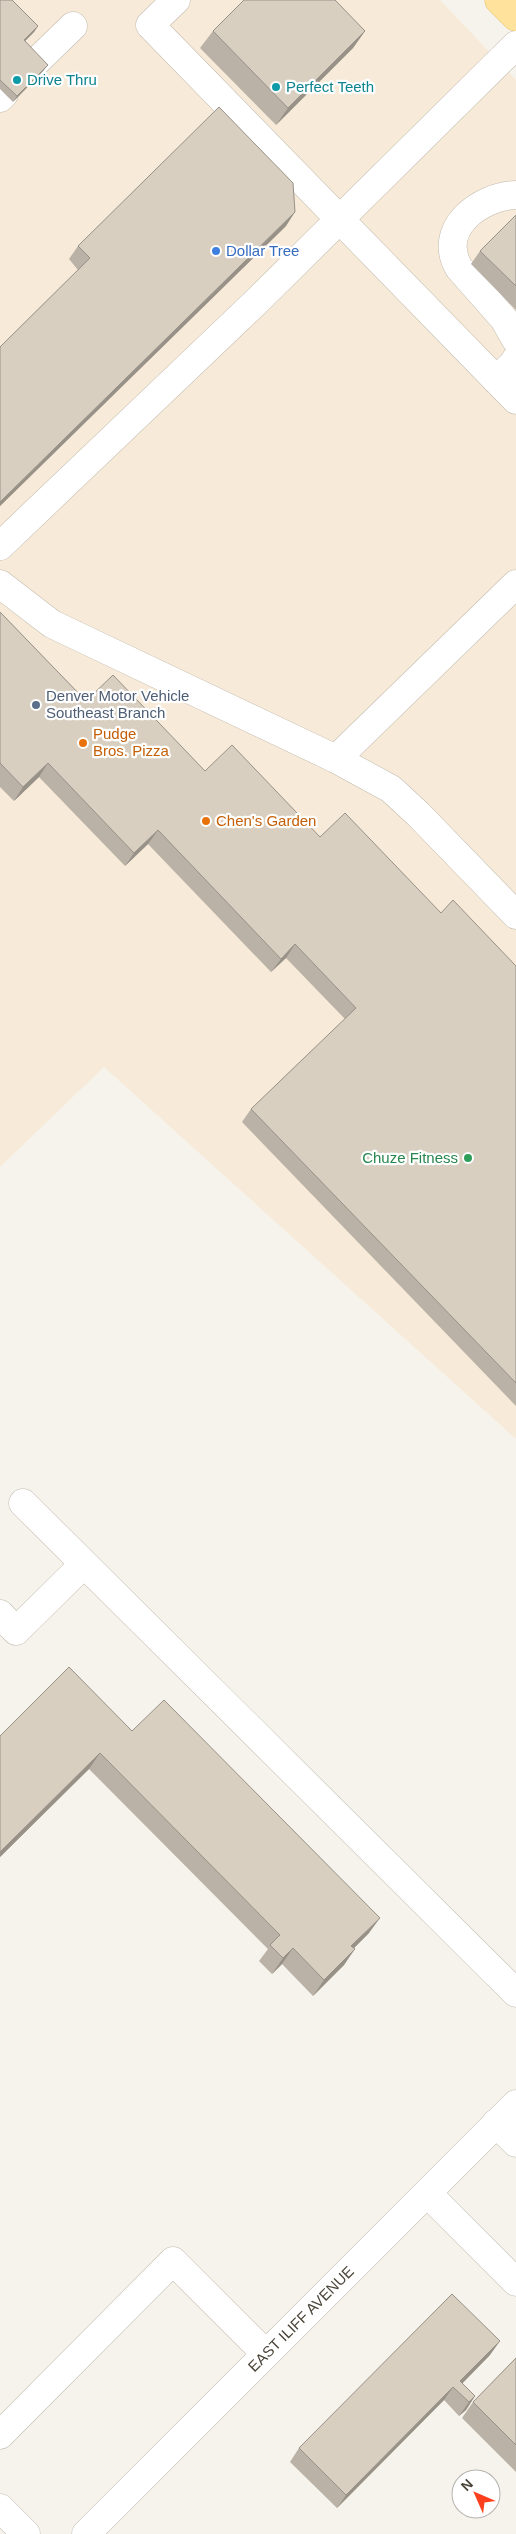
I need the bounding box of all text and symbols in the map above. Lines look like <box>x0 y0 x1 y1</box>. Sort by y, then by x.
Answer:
place label: Drive Thru <box>27 71 97 88</box>
marker: Drive Thru <box>11 74 23 86</box>
place label: Perfect Teeth <box>286 78 374 95</box>
marker: Perfect Teeth <box>270 81 282 93</box>
place label: Dollar Tree <box>226 242 299 259</box>
marker: Dollar Tree <box>210 245 222 257</box>
place label: Denver Motor Vehicle Southeast Branch <box>46 687 189 721</box>
marker: Denver Motor Vehicle Southeast Branch <box>30 699 42 711</box>
place label: Pudge Bros. Pizza <box>93 725 170 759</box>
marker: Pudge Bros. Pizza <box>77 737 89 749</box>
place label: Chen's Garden <box>216 812 316 829</box>
marker: Chen's Garden <box>200 815 212 827</box>
place label: Chuze Fitness <box>362 1149 458 1166</box>
marker: Chuze Fitness <box>462 1152 474 1164</box>
street label: EAST ILIFF AVENUE <box>244 2262 357 2375</box>
north arrow <box>451 2469 501 2519</box>
text: N <box>458 2476 476 2494</box>

